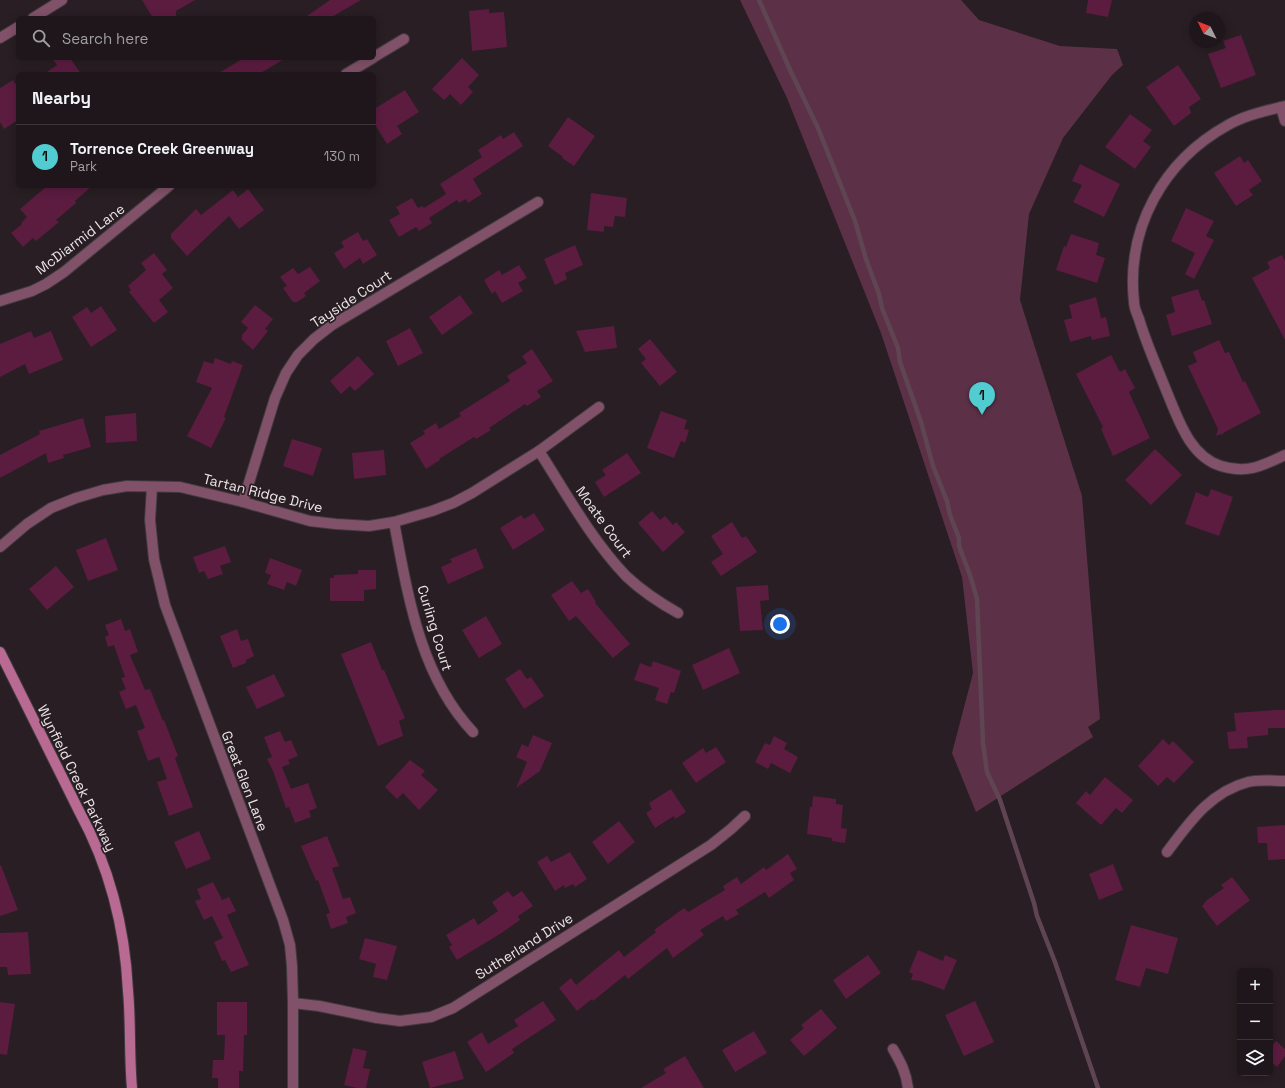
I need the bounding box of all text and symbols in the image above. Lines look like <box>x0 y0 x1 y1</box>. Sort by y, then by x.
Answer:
north arrow <box>1189 12 1225 48</box>
search box <box>16 16 376 60</box>
icon: search <box>30 27 52 49</box>
text: Search here <box>62 29 148 48</box>
text: Nearby <box>32 87 91 109</box>
text: Torrence Creek Greenway <box>70 139 254 158</box>
text: 1 <box>42 148 48 165</box>
text: 130 m <box>324 148 360 165</box>
text: Park <box>70 158 97 175</box>
street label: McDiarmid Lane <box>32 200 128 278</box>
street label: Tayside Court <box>307 266 395 332</box>
pin: 1 <box>969 382 995 415</box>
street label: Tartan Ridge Drive <box>201 469 325 517</box>
street label: Moate Court <box>572 483 636 561</box>
street label: Curling Court <box>413 583 457 673</box>
your location <box>770 614 790 634</box>
street label: Wynfield Creek Parkway <box>34 702 120 854</box>
street label: Great Glen Lane <box>218 728 272 834</box>
street label: Sutherland Drive <box>472 909 576 983</box>
map controls <box>1237 968 1273 1076</box>
button: + <box>1237 968 1273 1004</box>
button: − <box>1237 1004 1273 1040</box>
button: layers <box>1237 1040 1273 1076</box>

